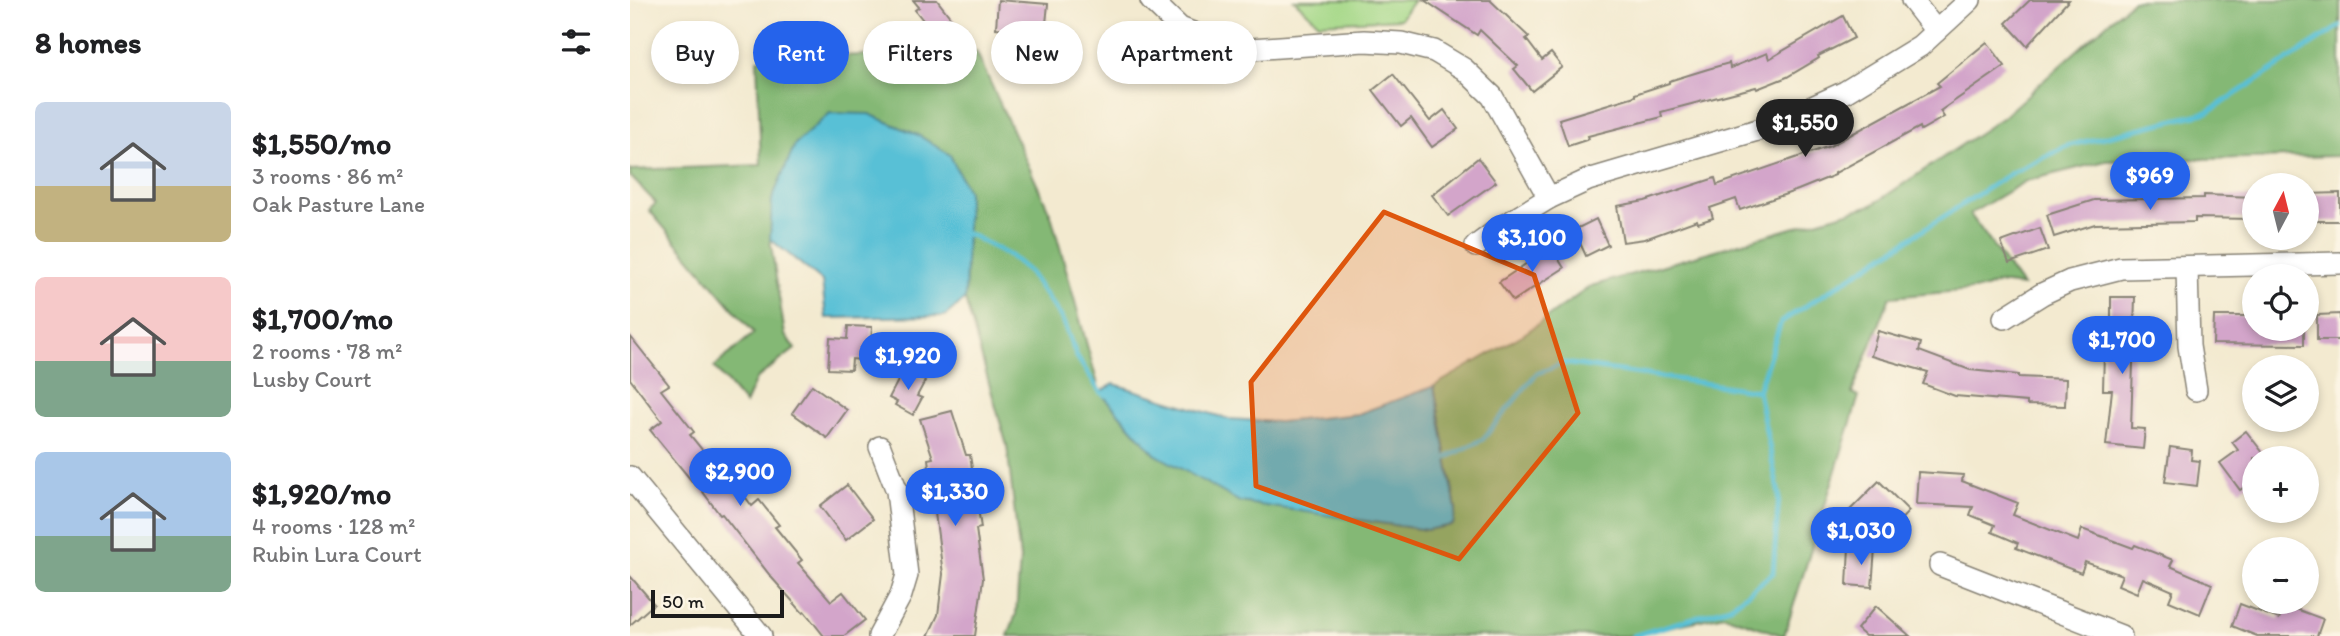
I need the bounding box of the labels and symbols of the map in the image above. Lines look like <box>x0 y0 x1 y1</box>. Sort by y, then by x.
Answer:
pin: $1,550 <box>1748 100 1862 159</box>
pin: $969 <box>2109 152 2191 212</box>
north arrow <box>2242 173 2319 250</box>
pin: $3,100 <box>1475 215 1589 274</box>
pin: $1,700 <box>2065 316 2179 376</box>
pin: $1,920 <box>851 332 965 392</box>
pin: $2,900 <box>683 448 797 508</box>
pin: $1,330 <box>898 468 1012 528</box>
pin: $1,030 <box>1804 508 1918 567</box>
scale bar <box>651 587 784 619</box>

